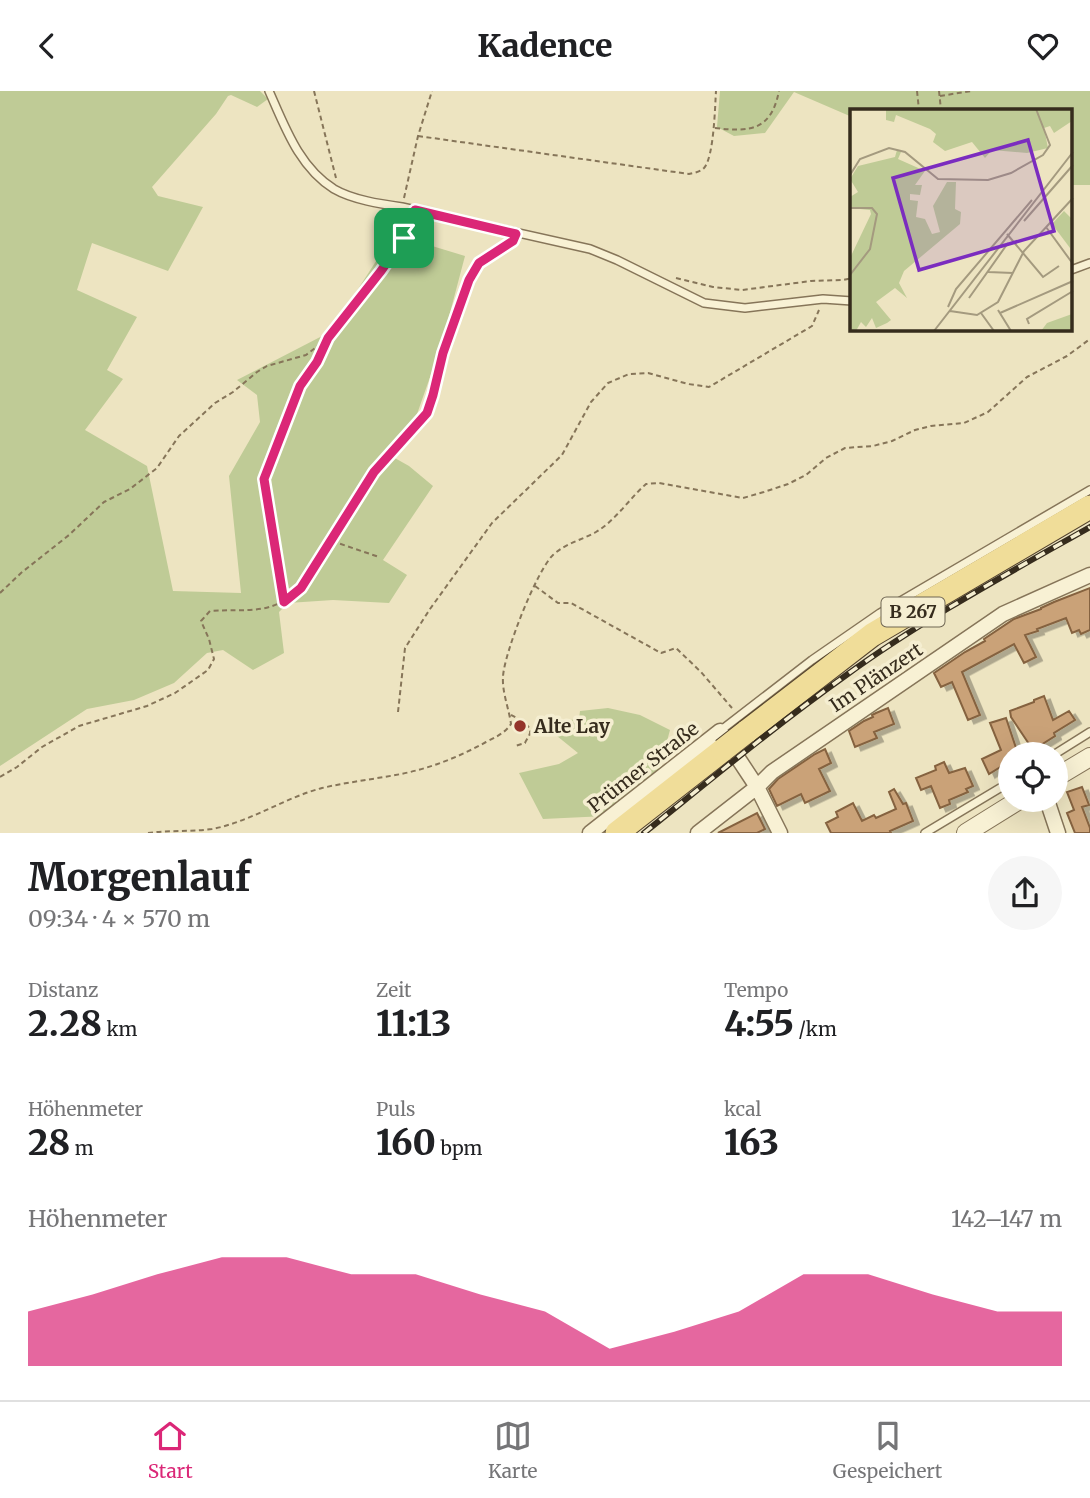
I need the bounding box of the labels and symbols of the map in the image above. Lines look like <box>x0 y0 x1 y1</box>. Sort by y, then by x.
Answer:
inset map <box>850 109 1072 331</box>
pin <box>374 208 434 268</box>
road number: B 267 <box>881 597 944 627</box>
street label: Im Plänzert <box>825 637 928 717</box>
place label: Alte Lay <box>533 714 611 738</box>
street label: Prümer Straße <box>583 716 703 818</box>
marker: Alte Lay <box>512 718 528 734</box>

